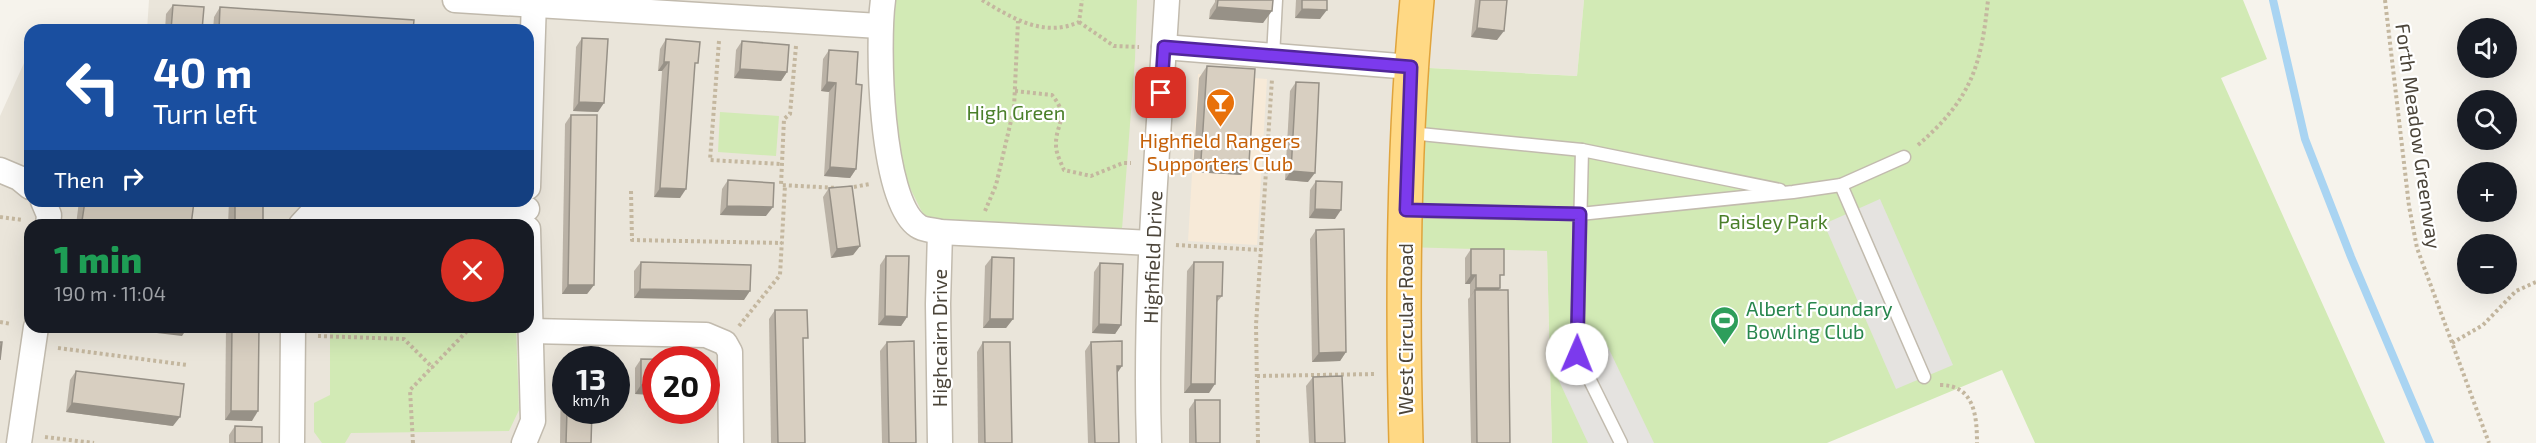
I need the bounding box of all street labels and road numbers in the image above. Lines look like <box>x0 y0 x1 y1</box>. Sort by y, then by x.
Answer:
street label: Forth Meadow Greenway <box>2391 22 2447 251</box>
street label: Highfield Drive <box>1138 190 1166 324</box>
street label: West Circular Road <box>1393 243 1417 415</box>
street label: Highcairn Drive <box>927 269 951 407</box>

